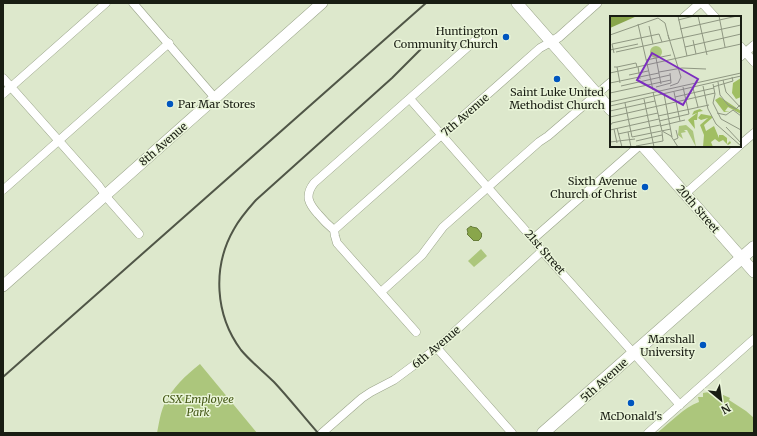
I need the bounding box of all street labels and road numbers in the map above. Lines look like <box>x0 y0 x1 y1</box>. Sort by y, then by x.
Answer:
street label: 7th Avenue <box>438 90 492 140</box>
street label: 8th Avenue <box>136 119 190 169</box>
street label: 20th Street <box>673 182 723 236</box>
street label: 21st Street <box>522 227 569 278</box>
street label: 6th Avenue <box>409 322 463 371</box>
street label: 5th Avenue <box>577 355 631 405</box>

